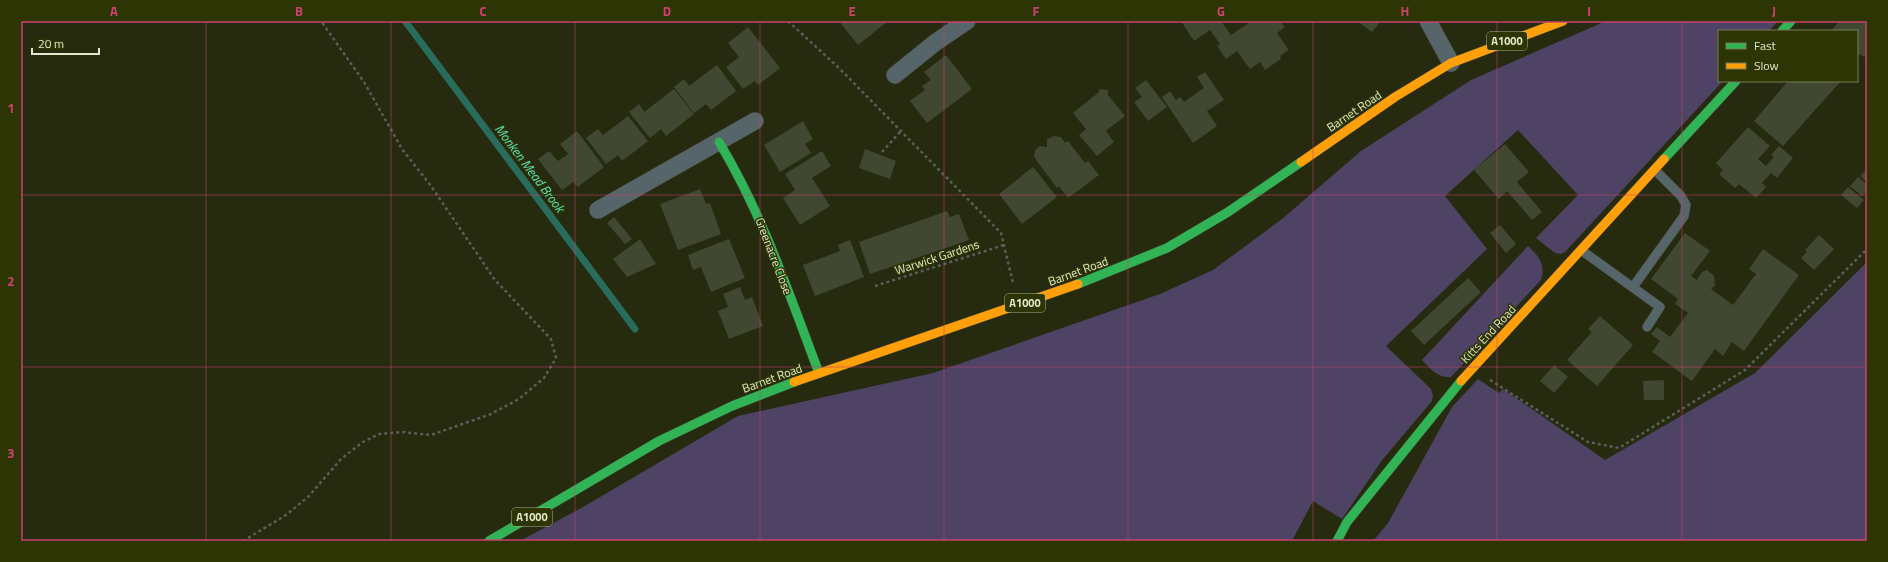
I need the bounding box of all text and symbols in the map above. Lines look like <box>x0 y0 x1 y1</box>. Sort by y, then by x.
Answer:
text: A <box>110 1 118 21</box>
text: B <box>295 1 303 21</box>
text: C <box>479 1 487 21</box>
text: D <box>663 1 671 21</box>
text: E <box>848 1 856 21</box>
text: F <box>1033 1 1040 21</box>
text: G <box>1217 1 1225 21</box>
text: H <box>1401 1 1409 21</box>
text: I <box>1587 1 1591 21</box>
text: J <box>1772 1 1776 21</box>
scale bar <box>32 30 99 56</box>
legend <box>1718 30 1858 82</box>
road number: A1000 <box>1487 32 1527 50</box>
text: 20 m <box>38 34 64 53</box>
text: Fast <box>1754 36 1777 55</box>
text: Slow <box>1754 56 1779 75</box>
street label: Barnet Road <box>1323 86 1385 136</box>
text: 1 <box>7 98 15 118</box>
water label: Monken Mead Brook <box>490 120 571 218</box>
street label: Greenacre Close <box>751 215 797 297</box>
street label: Warwick Gardens <box>892 234 982 280</box>
street label: Barnet Road <box>1045 251 1111 291</box>
text: 2 <box>7 271 15 291</box>
road number: A1000 <box>1005 294 1045 312</box>
street label: Kitts End Road <box>1456 300 1520 368</box>
street label: Barnet Road <box>739 358 805 398</box>
text: 3 <box>7 443 15 463</box>
road number: A1000 <box>512 508 552 526</box>

